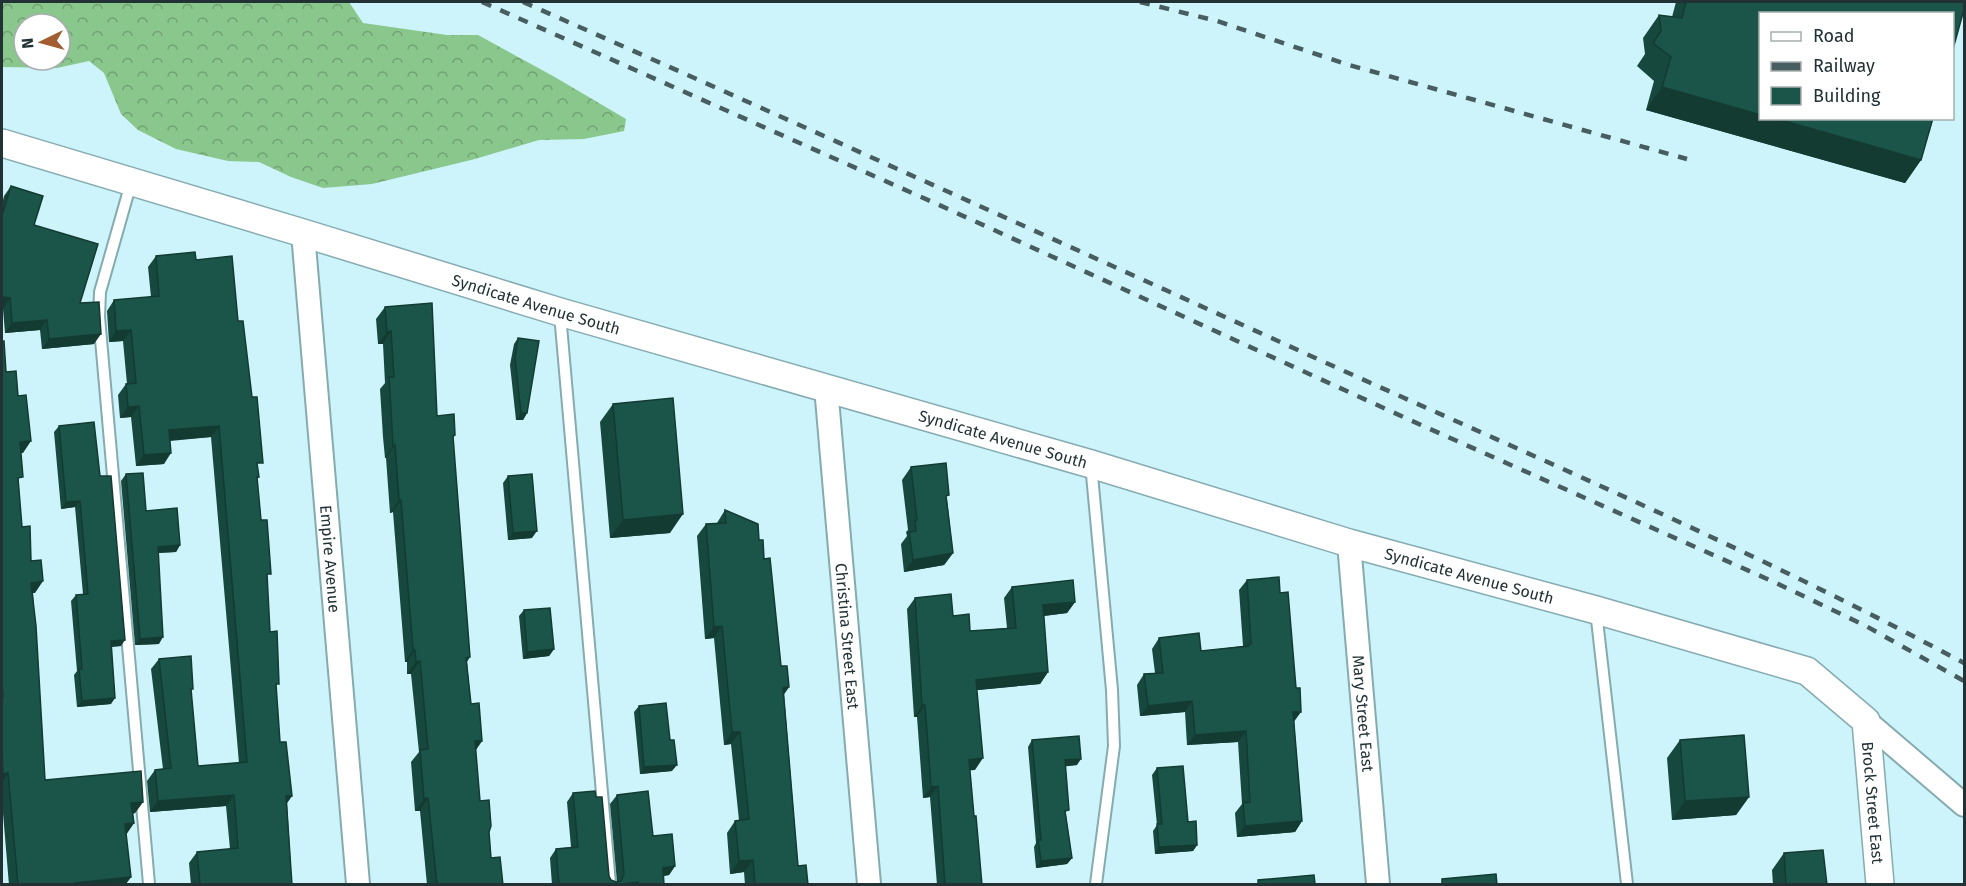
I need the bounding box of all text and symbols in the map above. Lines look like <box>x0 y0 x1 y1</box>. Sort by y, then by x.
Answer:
north arrow <box>12 12 72 72</box>
legend <box>1759 12 1954 120</box>
text: Road <box>1813 25 1855 47</box>
text: N <box>18 37 37 49</box>
text: Railway <box>1813 55 1875 77</box>
text: Building <box>1813 85 1881 107</box>
street label: Syndicate Avenue South <box>450 270 623 338</box>
street label: Syndicate Avenue South <box>917 406 1090 472</box>
street label: Empire Avenue <box>317 504 345 613</box>
street label: Syndicate Avenue South <box>1383 544 1556 608</box>
street label: Christina Street East <box>832 562 863 710</box>
street label: Mary Street East <box>1349 654 1378 773</box>
street label: Brock Street East <box>1858 741 1888 865</box>

